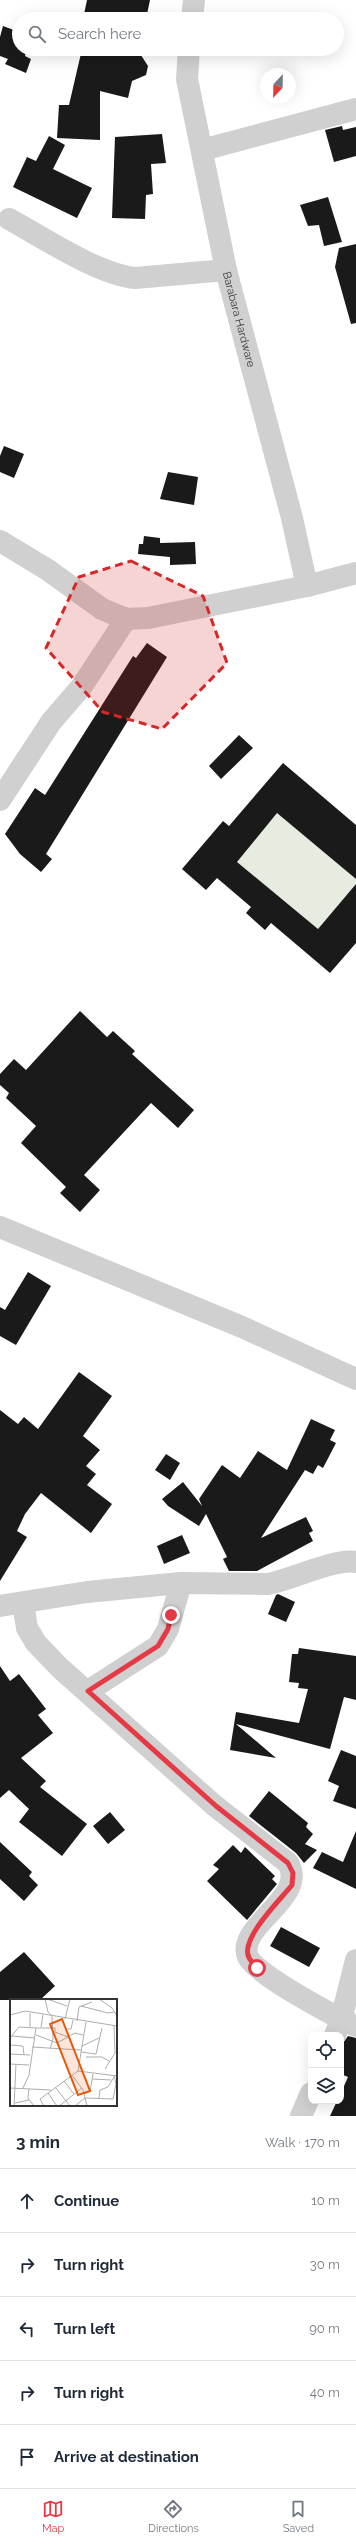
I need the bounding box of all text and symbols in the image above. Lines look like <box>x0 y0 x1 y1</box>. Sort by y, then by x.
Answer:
search box <box>12 12 344 56</box>
icon: search <box>26 23 48 45</box>
text: Search here <box>58 25 141 43</box>
north arrow <box>260 68 296 104</box>
street label: Barabara Hardware <box>220 270 258 369</box>
route end <box>162 1606 180 1624</box>
route start <box>248 1959 266 1977</box>
inset map <box>10 1999 117 2106</box>
map controls <box>308 2032 344 2104</box>
button: locate <box>308 2032 344 2068</box>
button: layers <box>308 2068 344 2104</box>
text: 3 min <box>16 2132 60 2152</box>
text: Walk · 170 m <box>265 2135 340 2150</box>
icon: ahead <box>16 2190 38 2212</box>
text: Continue <box>54 2192 119 2210</box>
text: 10 m <box>311 2193 340 2208</box>
icon: right <box>16 2254 38 2276</box>
text: Turn right <box>54 2256 124 2274</box>
text: 30 m <box>310 2257 340 2272</box>
icon: left <box>16 2318 38 2340</box>
text: Turn left <box>54 2320 115 2338</box>
text: 90 m <box>309 2321 340 2336</box>
icon: right <box>16 2382 38 2404</box>
text: Turn right <box>54 2384 124 2402</box>
text: 40 m <box>310 2385 340 2400</box>
icon: arrive <box>16 2446 38 2468</box>
text: Arrive at destination <box>54 2448 199 2466</box>
tab: Map <box>42 2498 64 2535</box>
tab: Directions <box>148 2498 199 2535</box>
tab: Saved <box>283 2498 314 2535</box>

